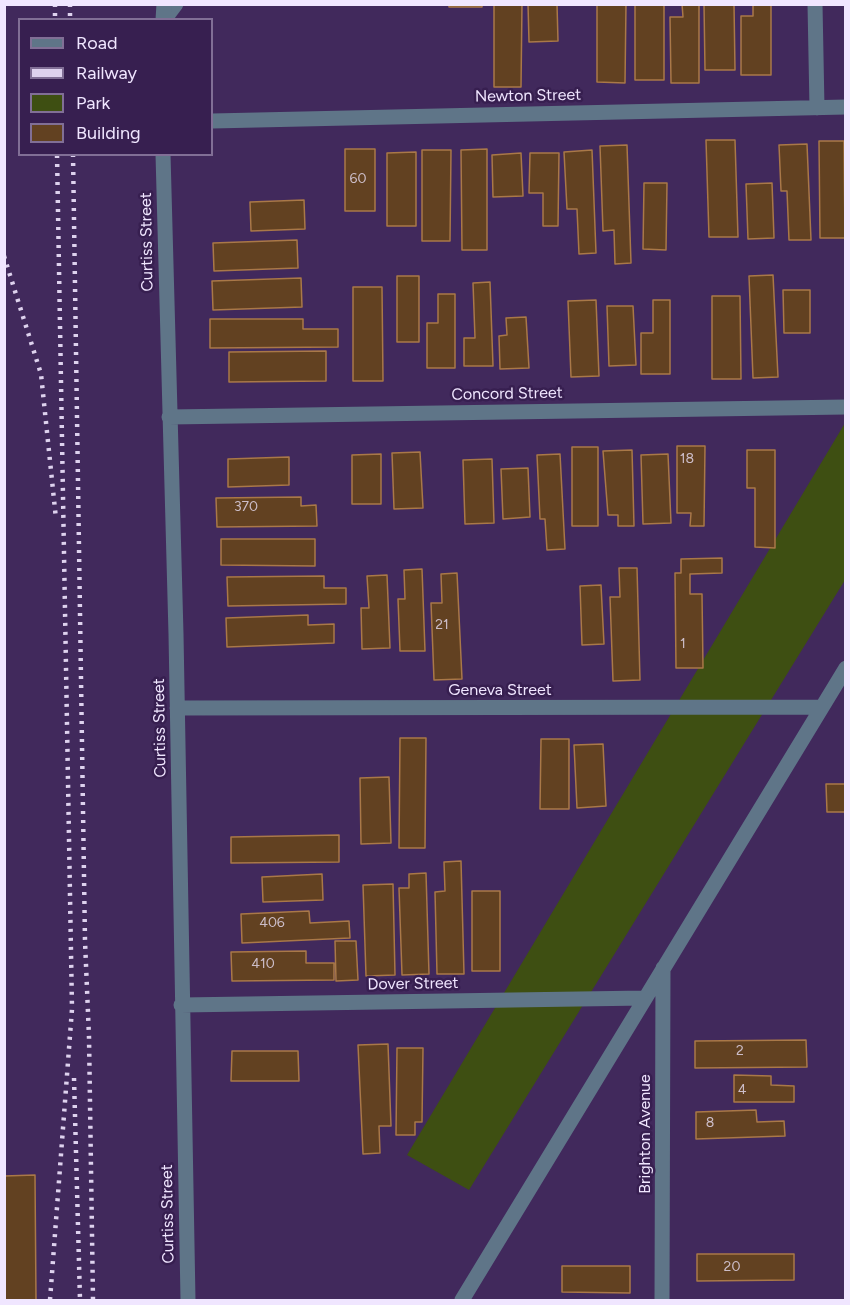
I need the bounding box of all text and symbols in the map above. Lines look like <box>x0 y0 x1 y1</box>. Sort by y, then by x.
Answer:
legend <box>18 18 213 156</box>
text: Road <box>76 32 117 54</box>
text: Railway <box>76 62 137 84</box>
street label: Newton Street <box>475 85 581 107</box>
text: Park <box>76 92 110 114</box>
text: Building <box>76 122 141 144</box>
house number: 60 <box>350 171 366 187</box>
street label: Curtiss Street <box>137 192 157 292</box>
street label: Concord Street <box>451 383 563 405</box>
house number: 18 <box>680 451 694 467</box>
house number: 370 <box>234 499 258 515</box>
house number: 21 <box>435 617 449 633</box>
house number: 1 <box>680 636 686 652</box>
street label: Curtiss Street <box>150 678 170 778</box>
street label: Geneva Street <box>448 680 552 700</box>
house number: 406 <box>259 915 285 931</box>
house number: 410 <box>251 956 275 972</box>
street label: Dover Street <box>367 974 459 994</box>
house number: 2 <box>736 1043 744 1059</box>
street label: Brighton Avenue <box>635 1074 655 1194</box>
house number: 4 <box>738 1082 746 1098</box>
house number: 8 <box>706 1115 714 1131</box>
street label: Curtiss Street <box>158 1164 178 1264</box>
house number: 20 <box>724 1259 740 1275</box>

